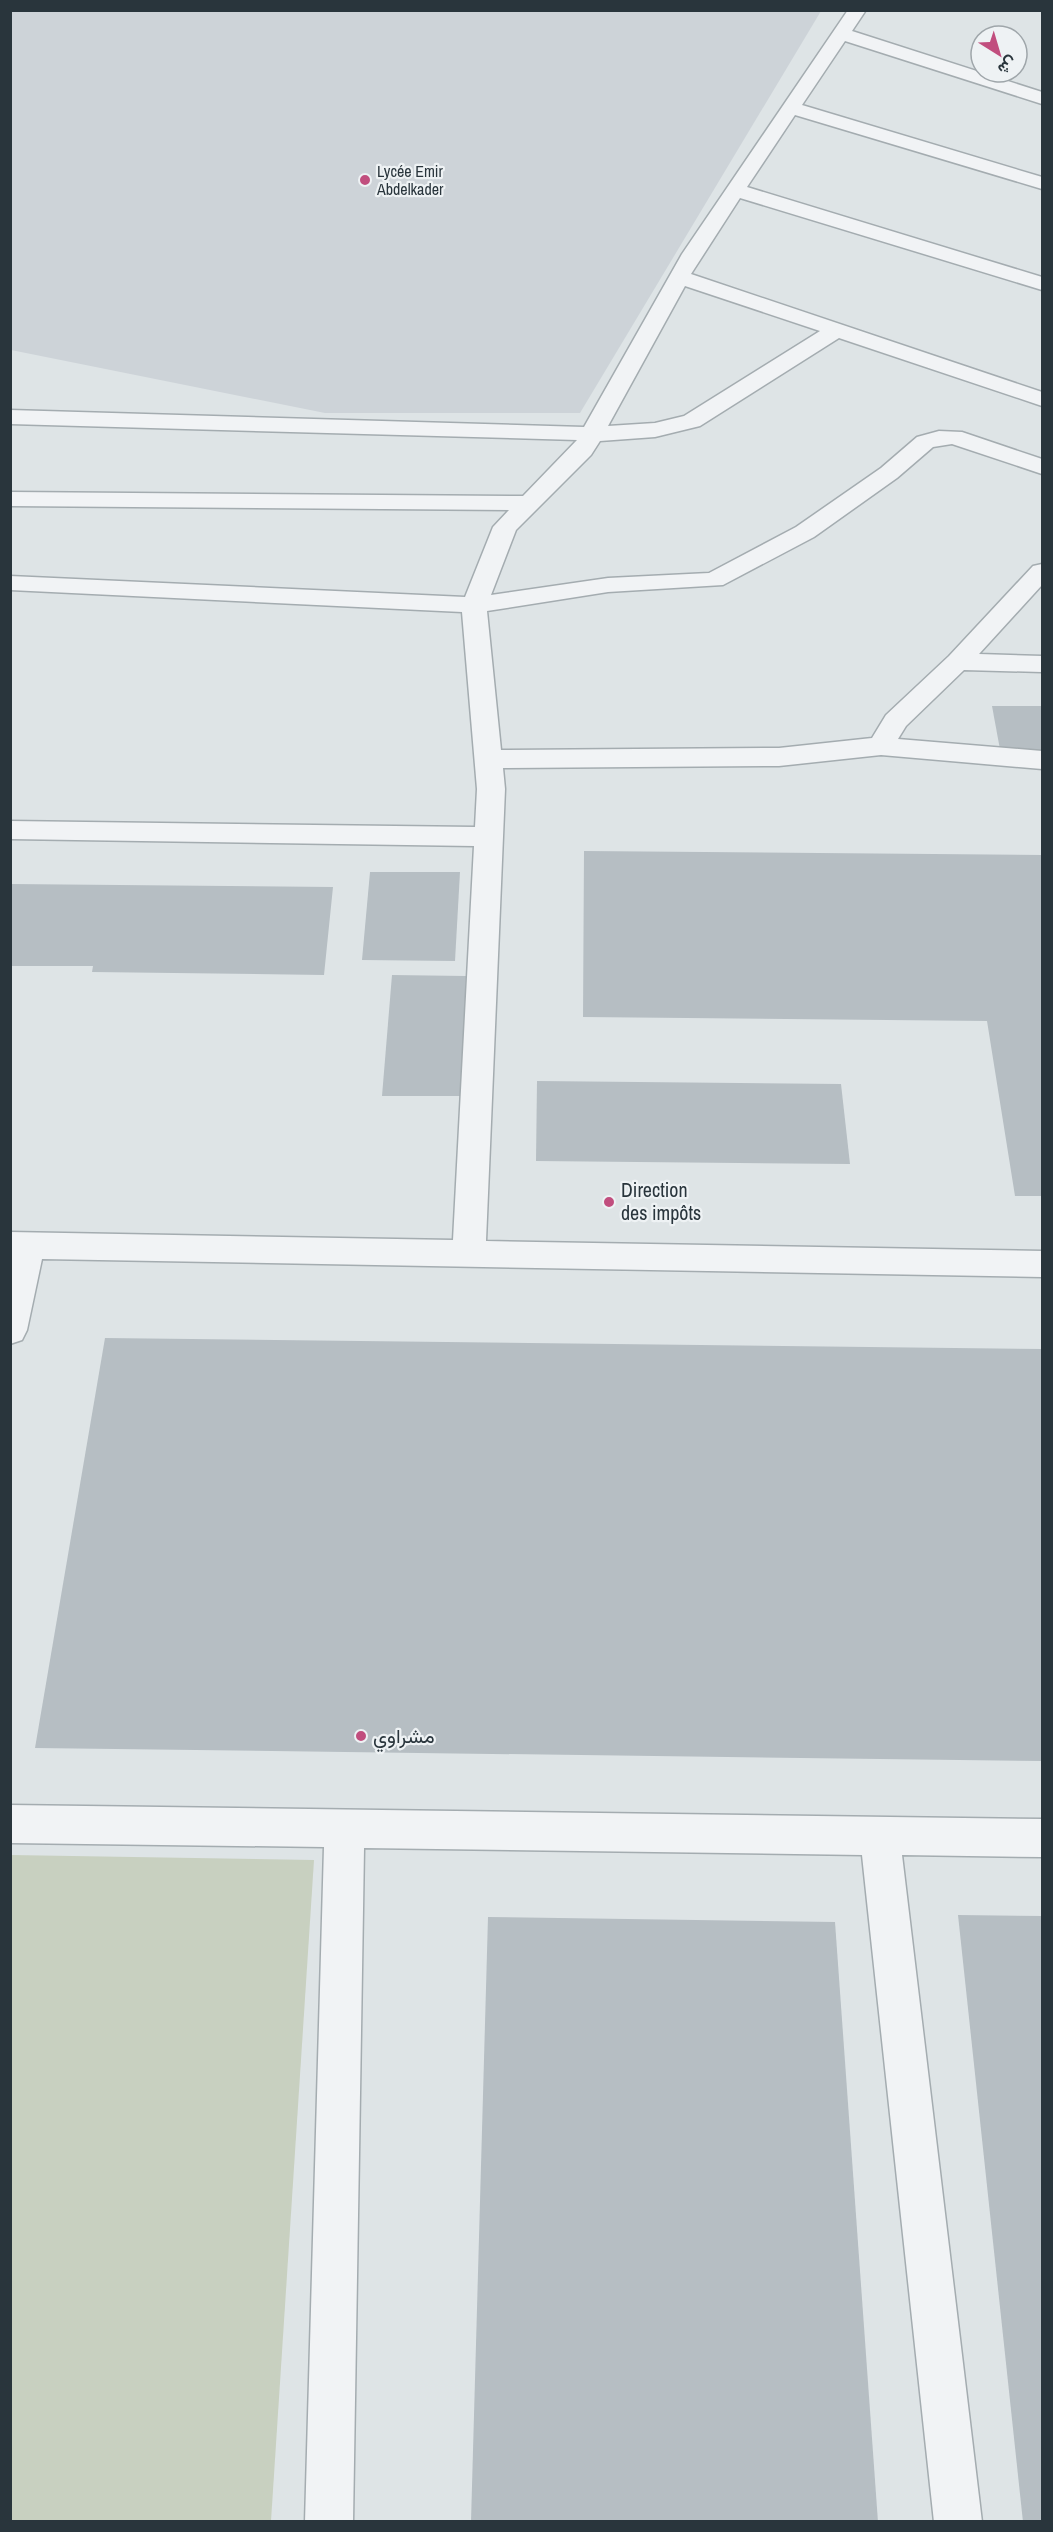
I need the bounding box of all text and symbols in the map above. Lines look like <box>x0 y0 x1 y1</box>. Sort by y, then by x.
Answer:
north arrow <box>969 24 1029 84</box>
text: ش <box>994 51 1022 81</box>
place label: Lycée Emir Abdelkader <box>376 160 444 200</box>
marker: Lycée Emir Abdelkader <box>358 173 372 187</box>
place label: Direction des impôts <box>621 1176 701 1226</box>
marker: Direction des impôts <box>602 1195 616 1209</box>
place label: مشراوي <box>373 1722 435 1753</box>
marker: مشراوي <box>354 1729 368 1743</box>

